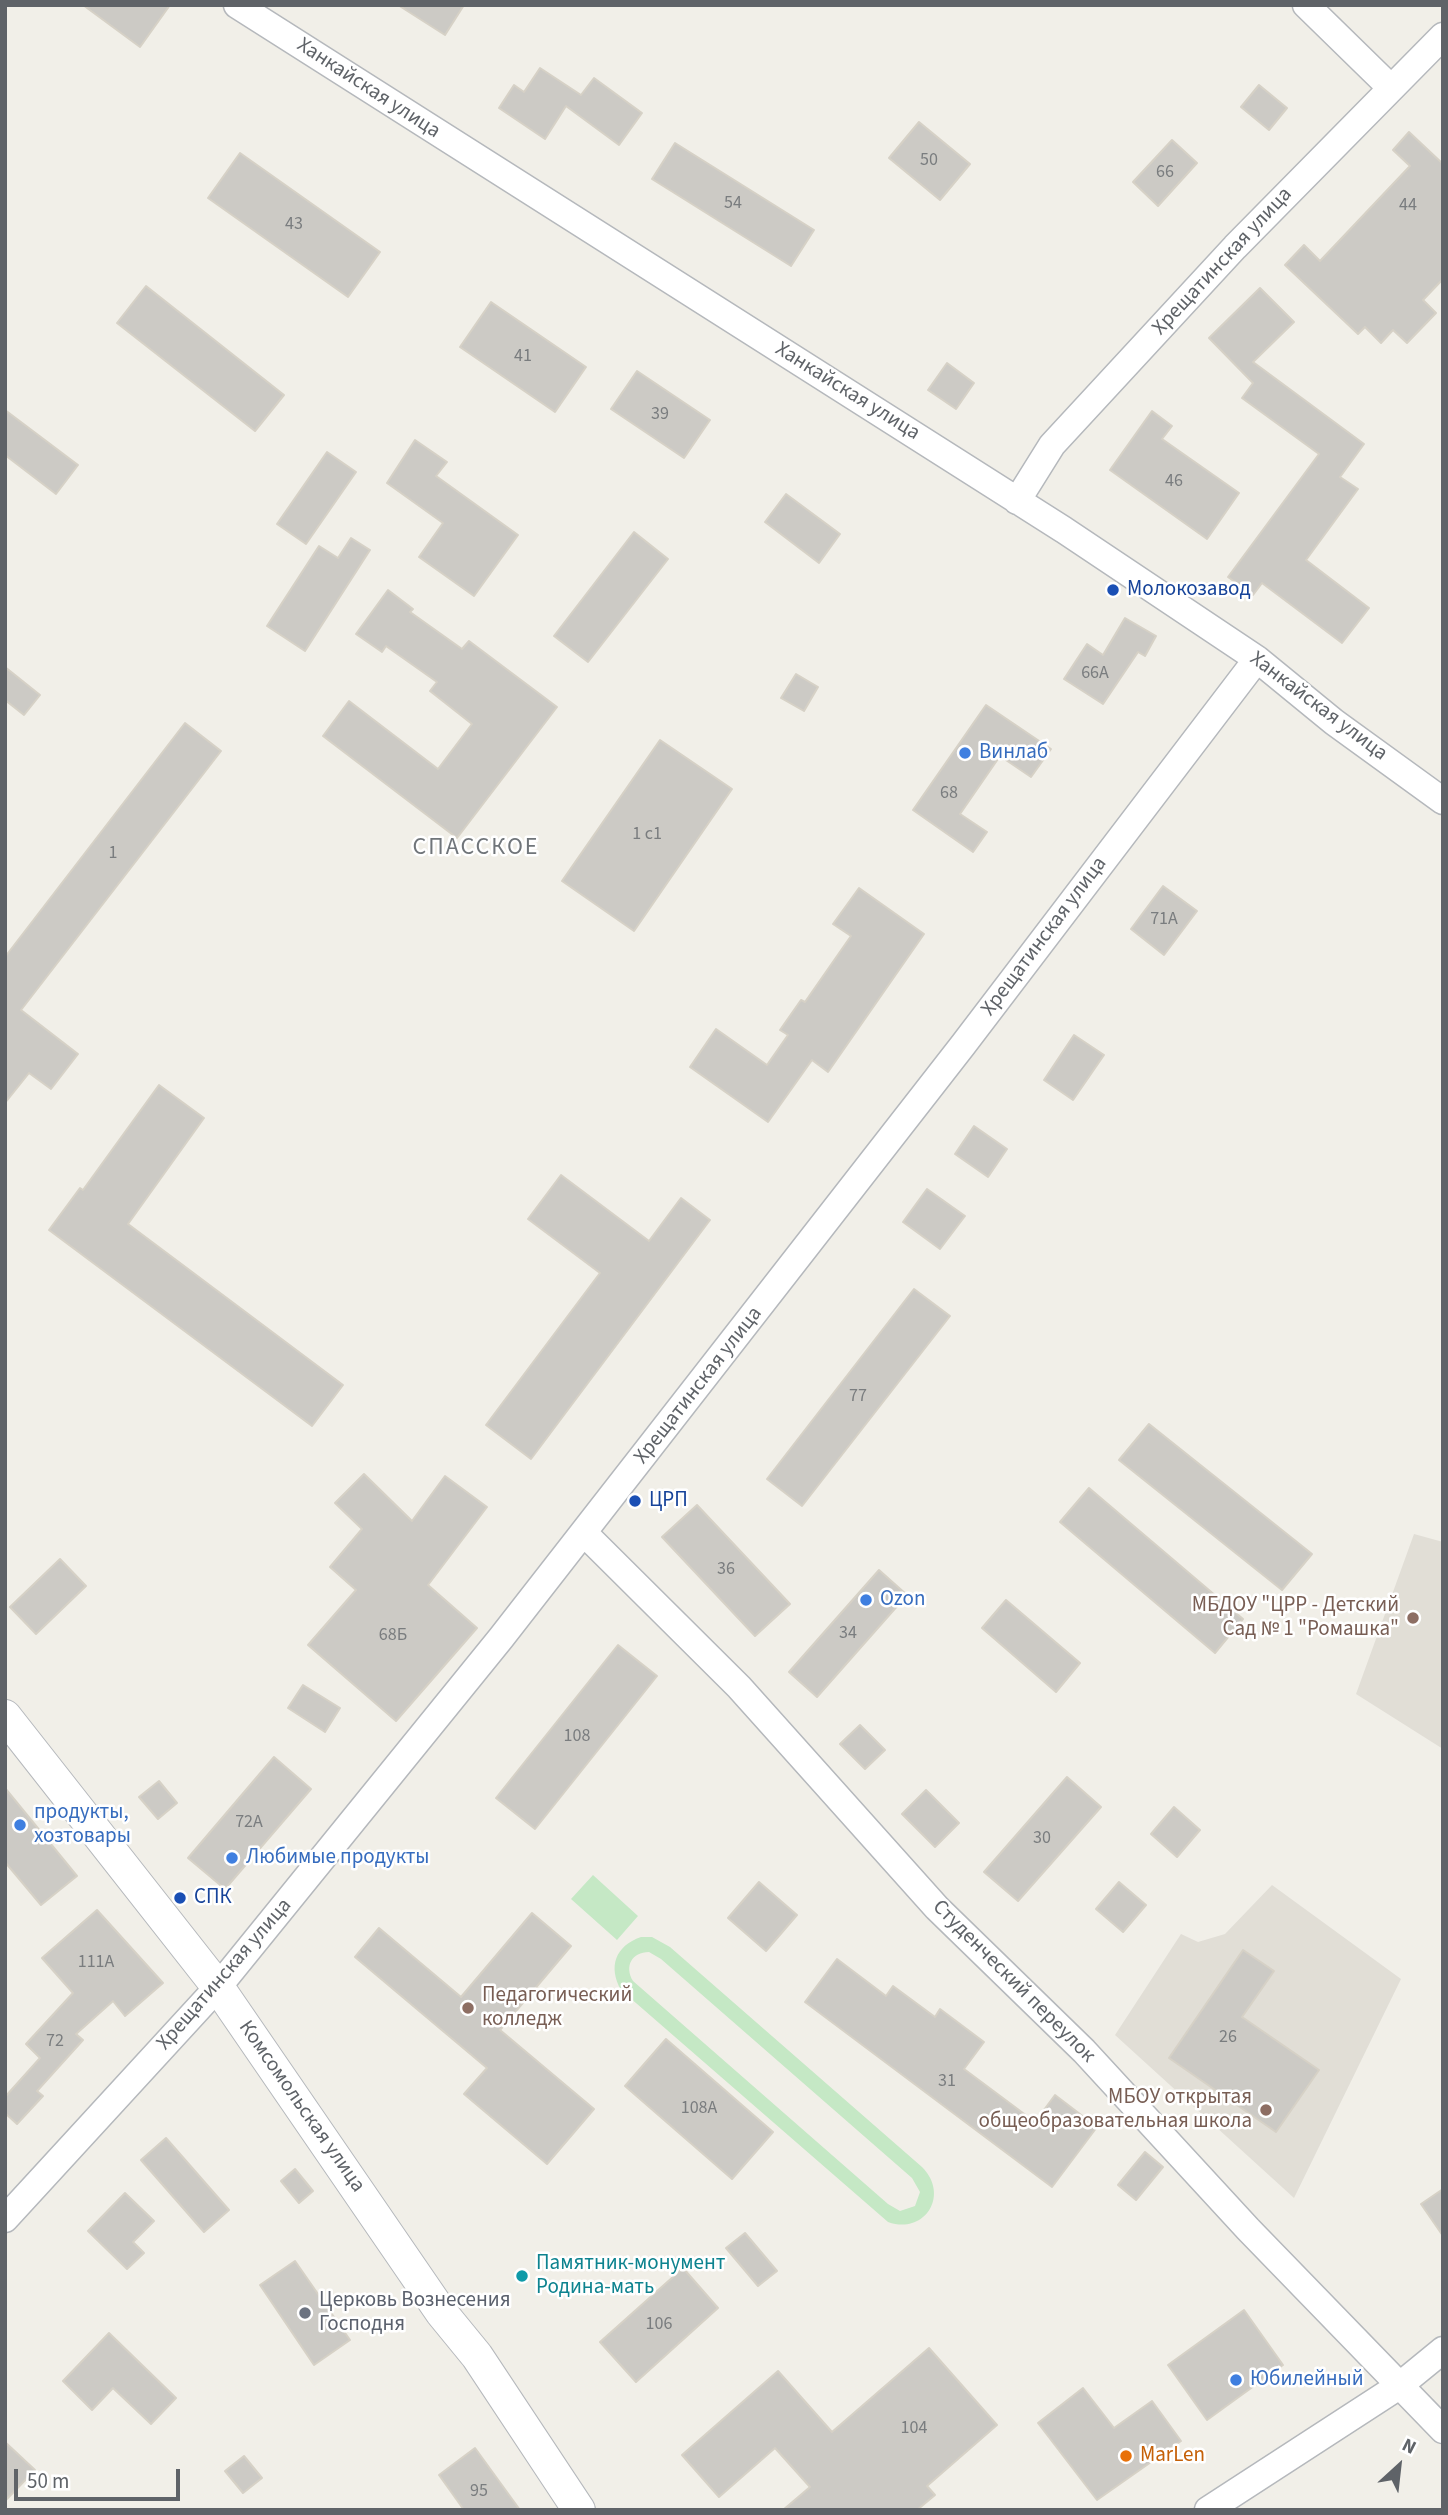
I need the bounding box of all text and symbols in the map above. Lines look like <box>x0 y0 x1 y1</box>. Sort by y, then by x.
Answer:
street label: Ханкайская улица <box>292 33 444 145</box>
house number: 50 <box>920 150 938 172</box>
house number: 66 <box>1156 162 1174 184</box>
street label: Хрещатинская улица <box>1148 183 1298 341</box>
house number: 54 <box>724 193 742 215</box>
house number: 44 <box>1399 195 1417 217</box>
house number: 43 <box>285 214 303 236</box>
street label: Ханкайская улица <box>770 337 924 447</box>
house number: 41 <box>514 346 532 368</box>
house number: 39 <box>651 404 669 426</box>
house number: 46 <box>1165 471 1183 493</box>
place label: Молокозавод <box>1127 577 1251 603</box>
marker: Молокозавод <box>1105 582 1121 598</box>
street label: Ханкайская улица <box>1244 647 1392 767</box>
house number: 66А <box>1081 663 1109 685</box>
place label: Винлаб <box>979 740 1048 766</box>
marker: Винлаб <box>957 745 973 761</box>
house number: 68 <box>940 783 958 805</box>
house number: 1 с1 <box>632 824 662 846</box>
district label: СПАССКОЕ <box>414 835 538 863</box>
house number: 1 <box>109 843 117 865</box>
street label: Хрещатинская улица <box>977 852 1113 1022</box>
house number: 71А <box>1150 909 1178 931</box>
street label: Хрещатинская улица <box>630 1302 768 1470</box>
house number: 77 <box>849 1386 867 1408</box>
place label: ЦРП <box>649 1488 688 1514</box>
marker: ЦРП <box>627 1493 643 1509</box>
house number: 36 <box>717 1559 735 1581</box>
place label: Ozon <box>880 1587 925 1613</box>
marker: Ozon <box>858 1592 874 1608</box>
place label: МБДОУ "ЦРР - Детский Сад № 1 "Ромашка" <box>1192 1593 1399 1643</box>
marker: МБДОУ "ЦРР - Детский Сад № 1 "Ромашка" <box>1405 1610 1421 1626</box>
house number: 34 <box>839 1623 857 1645</box>
house number: 68Б <box>379 1625 407 1647</box>
house number: 108 <box>564 1726 590 1748</box>
place label: продукты, хозтовары <box>34 1800 131 1850</box>
house number: 72А <box>235 1812 263 1834</box>
marker: продукты, хозтовары <box>12 1817 28 1833</box>
house number: 30 <box>1033 1828 1051 1850</box>
place label: Любимые продукты <box>246 1845 429 1871</box>
marker: Любимые продукты <box>224 1850 240 1866</box>
place label: СПК <box>194 1885 232 1911</box>
marker: СПК <box>172 1890 188 1906</box>
street label: Хрещатинская улица <box>152 1894 298 2056</box>
street label: Студенческий переулок <box>926 1895 1100 2069</box>
house number: 111А <box>78 1952 114 1974</box>
place label: Педагогический колледж <box>482 1983 632 2033</box>
marker: Педагогический колледж <box>460 2000 476 2016</box>
street label: Комсомольская улица <box>232 2016 370 2198</box>
house number: 26 <box>1219 2027 1237 2049</box>
house number: 72 <box>46 2031 64 2053</box>
house number: 31 <box>938 2071 956 2093</box>
place label: МБОУ открытая общеобразовательная школа <box>979 2085 1252 2135</box>
house number: 108А <box>681 2098 717 2120</box>
marker: МБОУ открытая общеобразовательная школа <box>1258 2102 1274 2118</box>
place label: Памятник-монумент Родина-мать <box>536 2251 725 2301</box>
marker: Памятник-монумент Родина-мать <box>514 2268 530 2284</box>
place label: Церковь Вознесения Господня <box>319 2288 510 2338</box>
marker: Церковь Вознесения Господня <box>297 2305 313 2321</box>
house number: 106 <box>646 2314 672 2336</box>
place label: Юбилейный <box>1250 2367 1364 2393</box>
marker: Юбилейный <box>1228 2372 1244 2388</box>
house number: 104 <box>901 2418 927 2440</box>
north arrow <box>1364 2431 1434 2501</box>
text: N <box>1397 2432 1421 2462</box>
place label: MarLen <box>1140 2443 1205 2469</box>
marker: MarLen <box>1118 2448 1134 2464</box>
scale bar <box>18 2456 184 2500</box>
text: 50 m <box>27 2466 69 2496</box>
house number: 95 <box>470 2481 488 2503</box>

